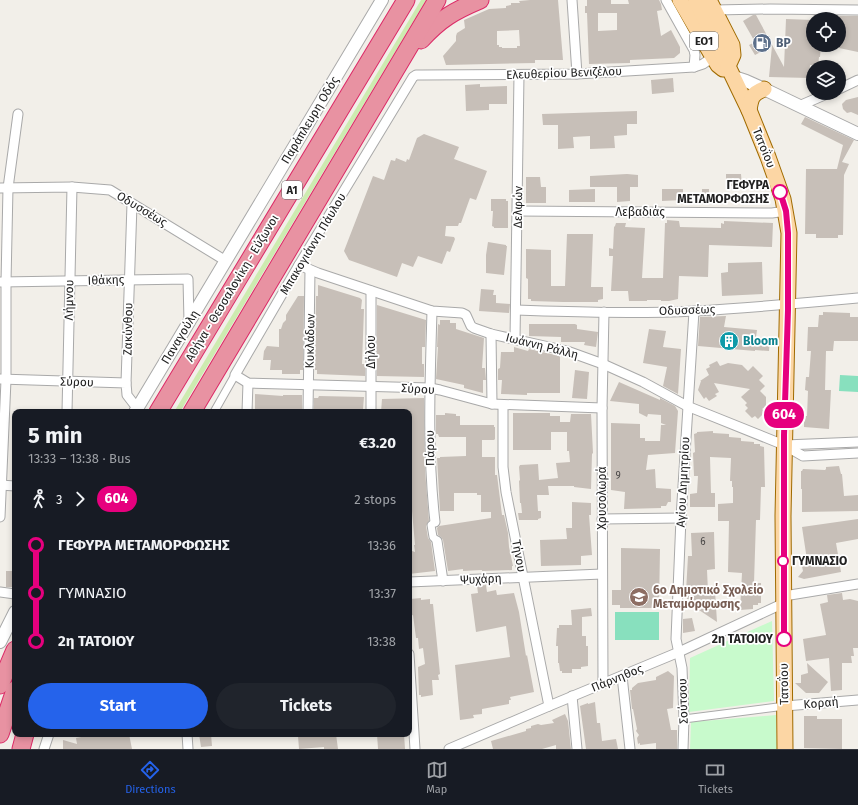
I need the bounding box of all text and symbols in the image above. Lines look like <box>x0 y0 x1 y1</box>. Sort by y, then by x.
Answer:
map controls <box>806 12 846 100</box>
button: locate <box>806 12 846 52</box>
road number: ΕΟ1 <box>690 32 718 50</box>
fuel station icon: BP <box>751 32 773 54</box>
place label: BP <box>776 36 791 50</box>
button: layers <box>806 60 846 100</box>
street label: Ελευθερίου Βενιζέλου <box>506 64 622 82</box>
street label: Παράπλευρη Οδός <box>278 73 342 166</box>
street label: Τατοΐου <box>750 125 780 170</box>
place label: ΓΕΦΥΡΑ ΜΕΤΑΜΟΡΦΩΣΗΣ <box>677 178 770 206</box>
road number: Α1 <box>282 181 302 199</box>
marker: ΓΕΦΥΡΑ ΜΕΤΑΜΟΡΦΩΣΗΣ <box>772 184 788 200</box>
street label: Δελφών <box>511 186 525 228</box>
street label: Οδυσσέως <box>114 188 170 230</box>
street label: Μπακογιάννη Πάυλου <box>277 190 349 297</box>
street label: Λεβαδιάς <box>615 205 665 219</box>
street label: Αθήνα - Θεσσαλονίκη - Εύζωνοι <box>183 212 281 364</box>
street label: Ιθάκης <box>87 272 125 288</box>
street label: Λήμνου <box>62 279 76 320</box>
street label: Ζακύνθου <box>121 302 135 355</box>
street label: Οδυσσέως <box>659 302 716 318</box>
street label: Παναγούλη <box>158 307 202 367</box>
street label: Κυκλάδων <box>303 313 317 369</box>
street label: Ιωάννη Ράλλη <box>504 330 580 362</box>
building icon: Bloom <box>718 330 740 352</box>
place label: Bloom <box>743 334 778 348</box>
street label: Δήλου <box>364 335 378 369</box>
street label: Σύρου <box>60 374 94 390</box>
street label: Σύρου <box>401 381 435 397</box>
line badge: 604 <box>761 402 807 428</box>
text: 604 <box>772 406 796 423</box>
text: 5 min <box>28 422 83 449</box>
street label: Πάρου <box>423 430 437 466</box>
text: €3.20 <box>359 434 396 452</box>
street label: Αγίου Δημητρίου <box>674 436 692 528</box>
text: 13:33 – 13:38 · Bus <box>28 451 131 466</box>
street label: Χρυσολωρά <box>595 466 609 530</box>
house number: 9 <box>615 470 621 482</box>
icon: walk <box>28 488 50 510</box>
icon: forward <box>69 488 91 510</box>
text: 604 <box>105 490 129 507</box>
text: 3 <box>56 492 63 507</box>
text: 2 stops <box>354 492 396 507</box>
text: ΓΕΦΥΡΑ ΜΕΤΑΜΟΡΦΩΣΗΣ <box>58 536 230 554</box>
house number: 6 <box>700 536 706 548</box>
text: 13:36 <box>367 538 396 553</box>
street label: Τήνου <box>509 539 529 573</box>
place label: ΓΥΜΝΑΣΙΟ <box>792 554 847 568</box>
marker: ΓΥΜΝΑΣΙΟ <box>777 555 789 567</box>
street label: Ψυχάρη <box>460 571 502 587</box>
place label: 6ο Δημοτικό Σχολείο Μεταμόρφωσης <box>653 582 764 611</box>
text: ΓΥΜΝΑΣΙΟ <box>58 584 127 602</box>
text: 13:37 <box>368 586 396 601</box>
school or university icon: 6ο Δημοτικό Σχολείο Μεταμόρφωσης <box>628 586 650 608</box>
marker: 2η ΤΑΤΟΙΟΥ <box>776 631 792 647</box>
text: 2η ΤΑΤΟΙΟΥ <box>58 632 135 650</box>
place label: 2η ΤΑΤΟΙΟΥ <box>712 632 774 646</box>
text: 13:38 <box>367 634 396 649</box>
street label: Πάρνηθος <box>589 661 645 695</box>
street label: Τατοΐου <box>775 663 791 705</box>
street label: Σούτσου <box>675 678 691 724</box>
button: Start <box>28 683 208 729</box>
button: Tickets <box>216 683 396 729</box>
street label: Κοραή <box>803 694 839 712</box>
tab: Directions <box>125 759 176 796</box>
tab: Map <box>426 759 448 796</box>
tab: Tickets <box>698 759 733 796</box>

